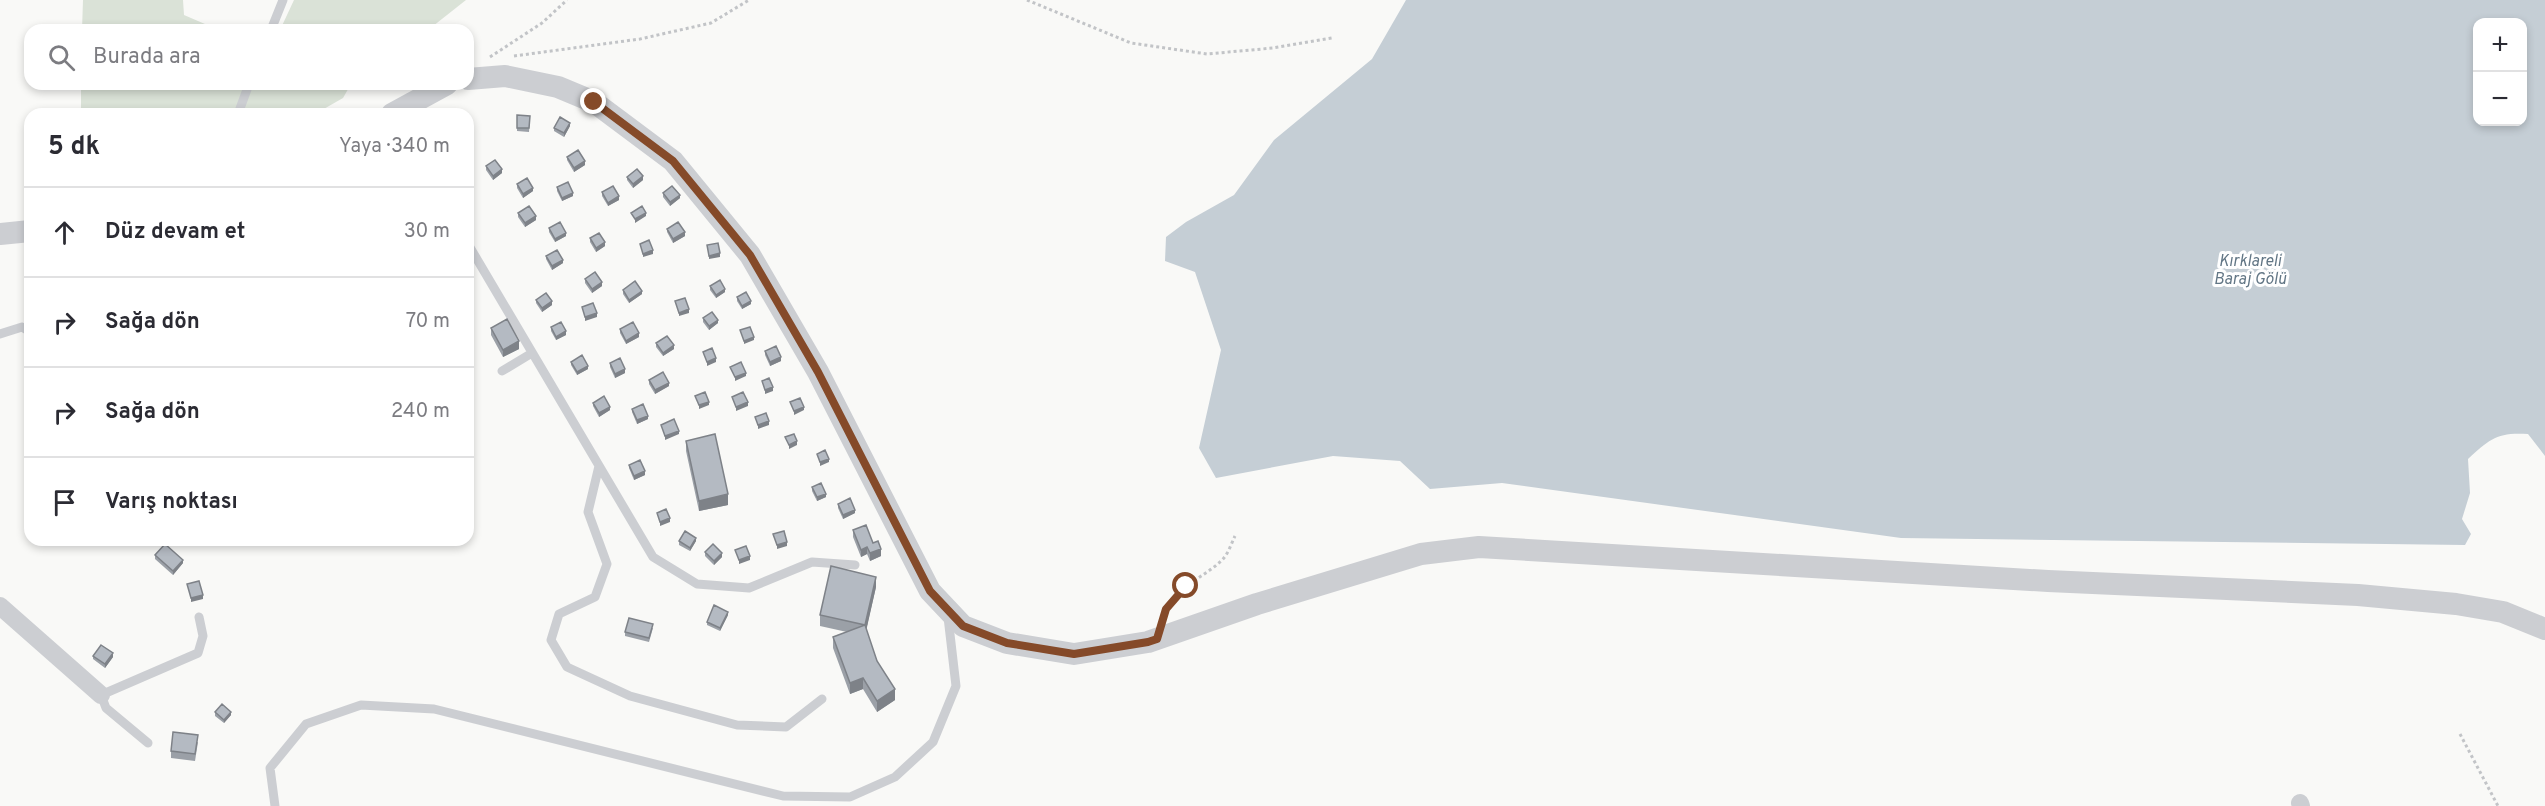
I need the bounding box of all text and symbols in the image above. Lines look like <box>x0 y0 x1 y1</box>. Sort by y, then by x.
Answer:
map controls <box>2473 18 2527 126</box>
button: + <box>2473 18 2527 72</box>
search box <box>24 24 474 90</box>
icon: search <box>45 41 78 74</box>
text: Burada ara <box>93 44 201 71</box>
button: − <box>2473 72 2527 126</box>
route end <box>580 88 606 114</box>
text: 5 dk <box>48 131 100 164</box>
text: Yaya · 340 m <box>339 134 450 160</box>
icon: ahead <box>48 216 81 249</box>
text: Düz devam et <box>105 219 245 246</box>
text: 30 m <box>404 219 450 245</box>
water label: Kırklareli Baraj Gölü <box>2214 252 2286 290</box>
icon: right <box>48 306 81 339</box>
text: Sağa dön <box>105 309 200 336</box>
text: 70 m <box>406 309 450 335</box>
icon: right <box>48 396 81 429</box>
text: Sağa dön <box>105 399 200 426</box>
text: 240 m <box>391 399 450 425</box>
icon: arrive <box>48 486 81 519</box>
text: Varış noktası <box>105 489 238 516</box>
route start <box>1172 572 1198 598</box>

